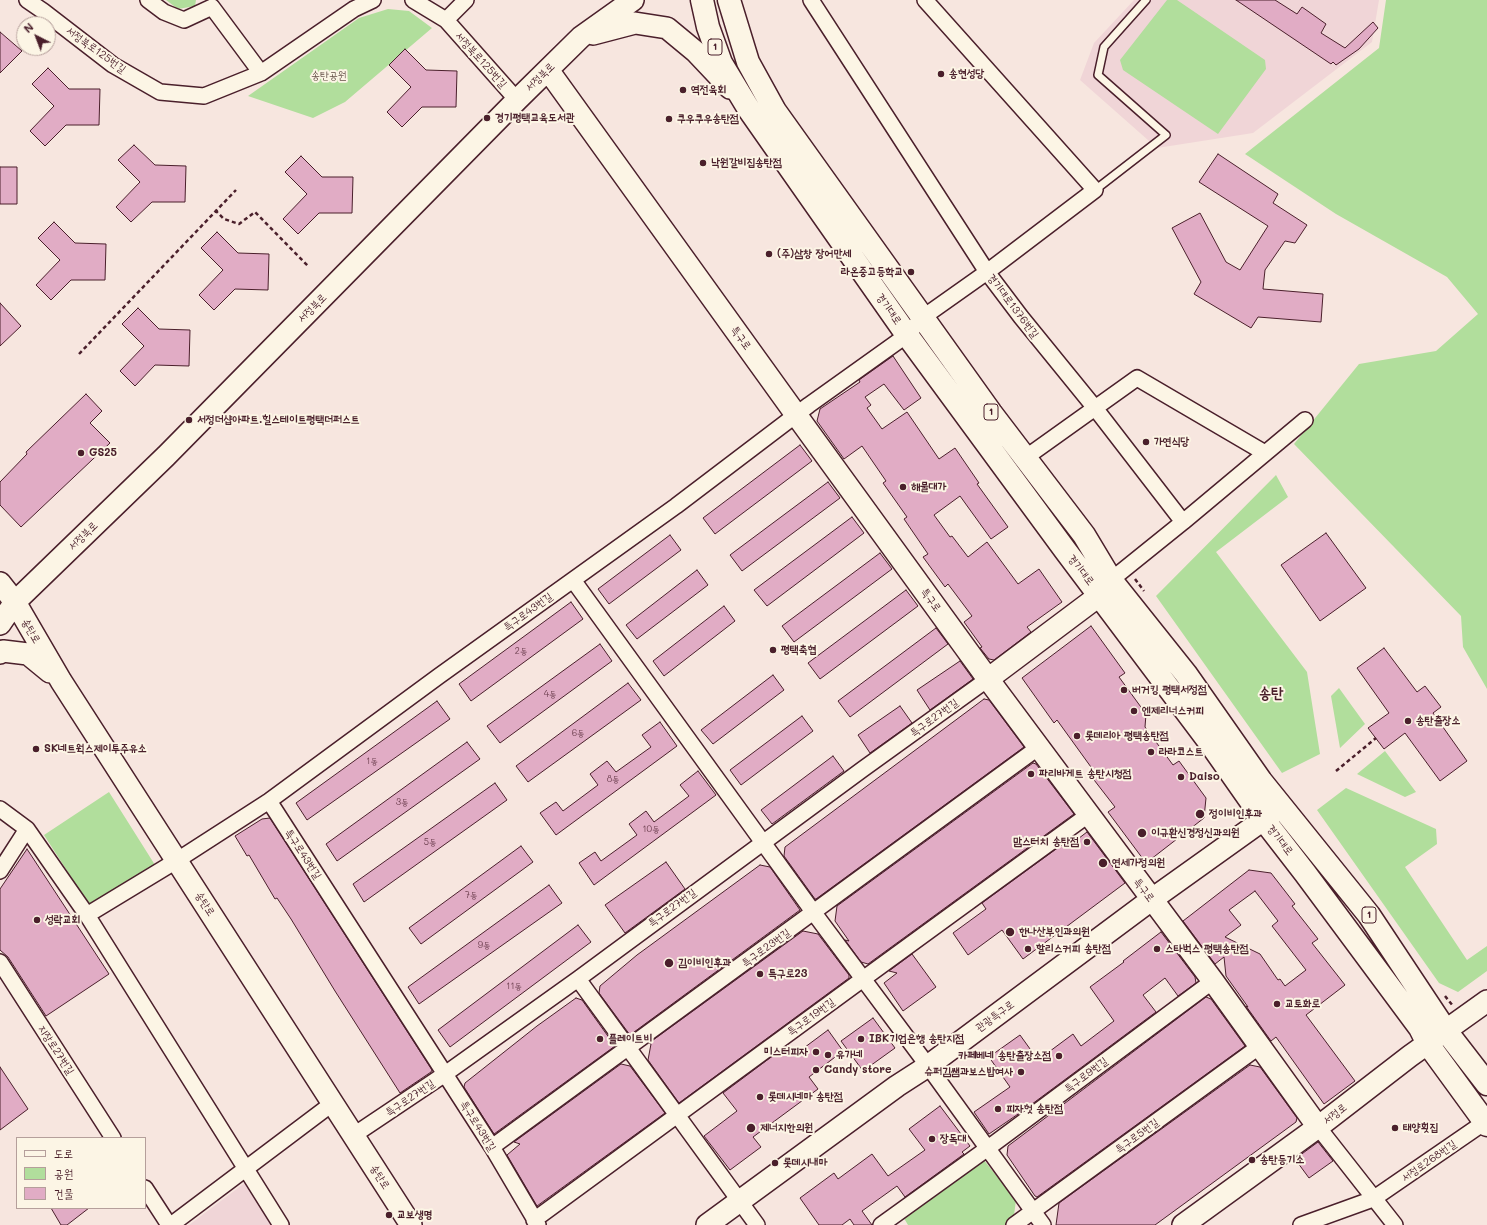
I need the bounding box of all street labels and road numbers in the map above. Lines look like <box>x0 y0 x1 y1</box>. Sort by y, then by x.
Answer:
street label: 서정북로125번길 <box>64 24 128 76</box>
street label: 서정북로125번길 <box>452 29 510 91</box>
road number: 1 <box>708 39 722 55</box>
street label: 서정북로 <box>523 60 557 94</box>
street label: 경기대로1376번길 <box>984 271 1042 341</box>
street label: 서정북로 <box>295 291 329 325</box>
street label: 경기대로 <box>873 291 905 327</box>
street label: 특구로 <box>728 323 754 353</box>
road number: 1 <box>984 404 998 420</box>
street label: 서정북로 <box>66 519 100 553</box>
street label: 경기대로 <box>1065 552 1097 588</box>
street label: 특구로 <box>918 585 944 615</box>
street label: 특구로43번길 <box>501 590 555 634</box>
street label: 송탄로 <box>19 616 43 646</box>
street label: 특구로27번길 <box>907 696 961 740</box>
street label: 경기대로 <box>1264 822 1296 858</box>
street label: 특구로43번길 <box>282 826 324 882</box>
street label: 특구로 <box>1131 875 1157 905</box>
street label: 특구로27번길 <box>645 886 699 930</box>
street label: 송탄로 <box>192 889 218 919</box>
road number: 1 <box>1362 907 1376 923</box>
street label: 특구로23번길 <box>739 926 793 970</box>
street label: 특구로19번길 <box>785 995 837 1039</box>
street label: 관광특구로 <box>973 998 1017 1034</box>
street label: 지장로27번길 <box>35 1023 77 1077</box>
street label: 특구로9번길 <box>1062 1054 1110 1096</box>
street label: 특구로27번길 <box>383 1077 437 1119</box>
street label: 특구로43번길 <box>457 1098 499 1154</box>
street label: 서정로 <box>1320 1101 1350 1127</box>
street label: 특구로5번길 <box>1113 1116 1161 1156</box>
street label: 서정로268번길 <box>1399 1137 1459 1185</box>
street label: 송탄로 <box>367 1162 393 1192</box>

